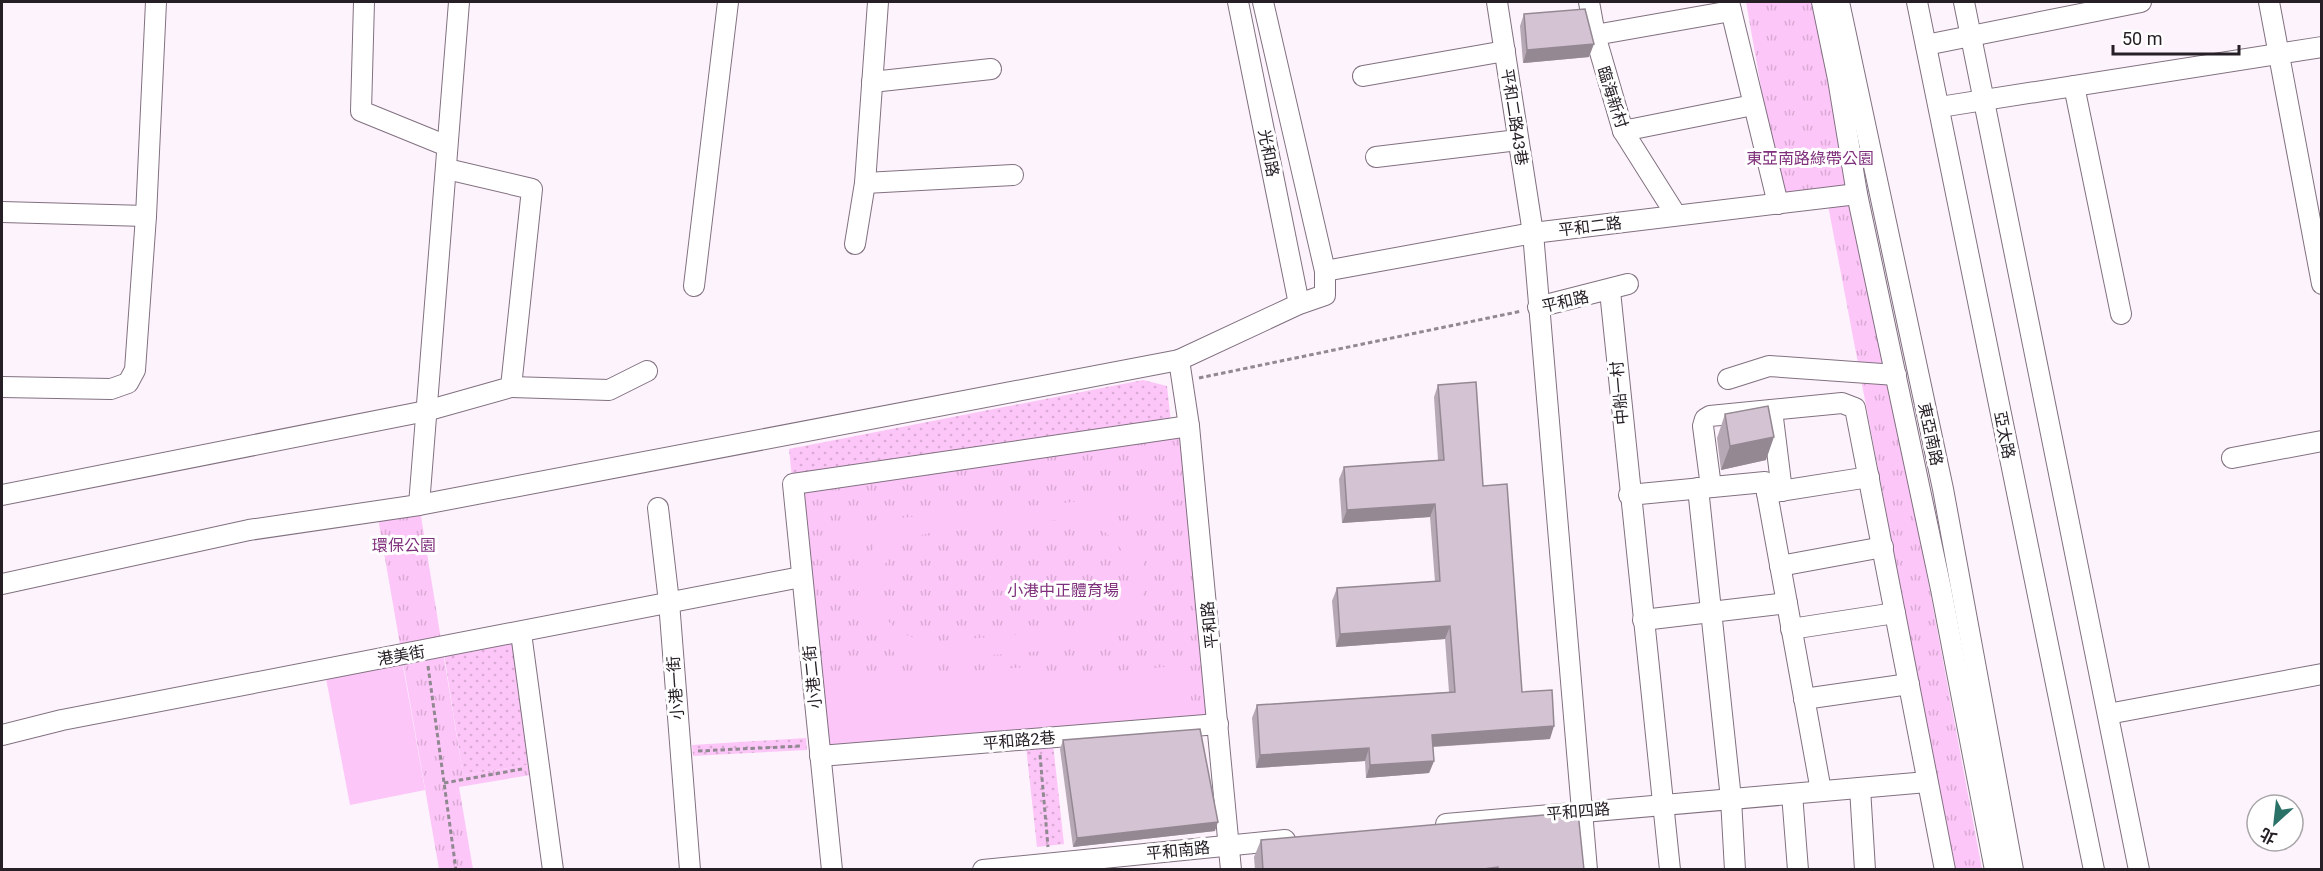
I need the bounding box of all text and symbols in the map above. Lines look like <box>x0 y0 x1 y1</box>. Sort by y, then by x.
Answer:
scale bar <box>2113 18 2239 56</box>
text: 50 m <box>2122 28 2162 49</box>
street label: 臨海新村 <box>1594 64 1631 131</box>
street label: 平和二路43巷 <box>1497 67 1532 167</box>
street label: 光和路 <box>1255 128 1282 178</box>
park label: 東亞南路綠帶公園 <box>1746 149 1874 168</box>
street label: 平和二路 <box>1557 213 1623 240</box>
street label: 平和路 <box>1540 287 1591 316</box>
street label: 中船一村 <box>1607 360 1632 426</box>
street label: 東亞南路 <box>1915 401 1946 467</box>
street label: 亞太路 <box>1991 410 2018 460</box>
park label: 環保公園 <box>372 536 436 555</box>
park label: 小港中正體育場 <box>1007 581 1119 600</box>
street label: 平和路 <box>1198 600 1221 650</box>
street label: 港美街 <box>376 642 426 669</box>
street label: 小港二街 <box>800 644 825 710</box>
street label: 小港一街 <box>664 655 687 721</box>
street label: 平和路2巷 <box>982 728 1056 753</box>
north arrow <box>2245 793 2305 853</box>
street label: 平和四路 <box>1545 799 1611 824</box>
text: 北 <box>2257 824 2280 848</box>
street label: 平和南路 <box>1145 838 1211 863</box>

